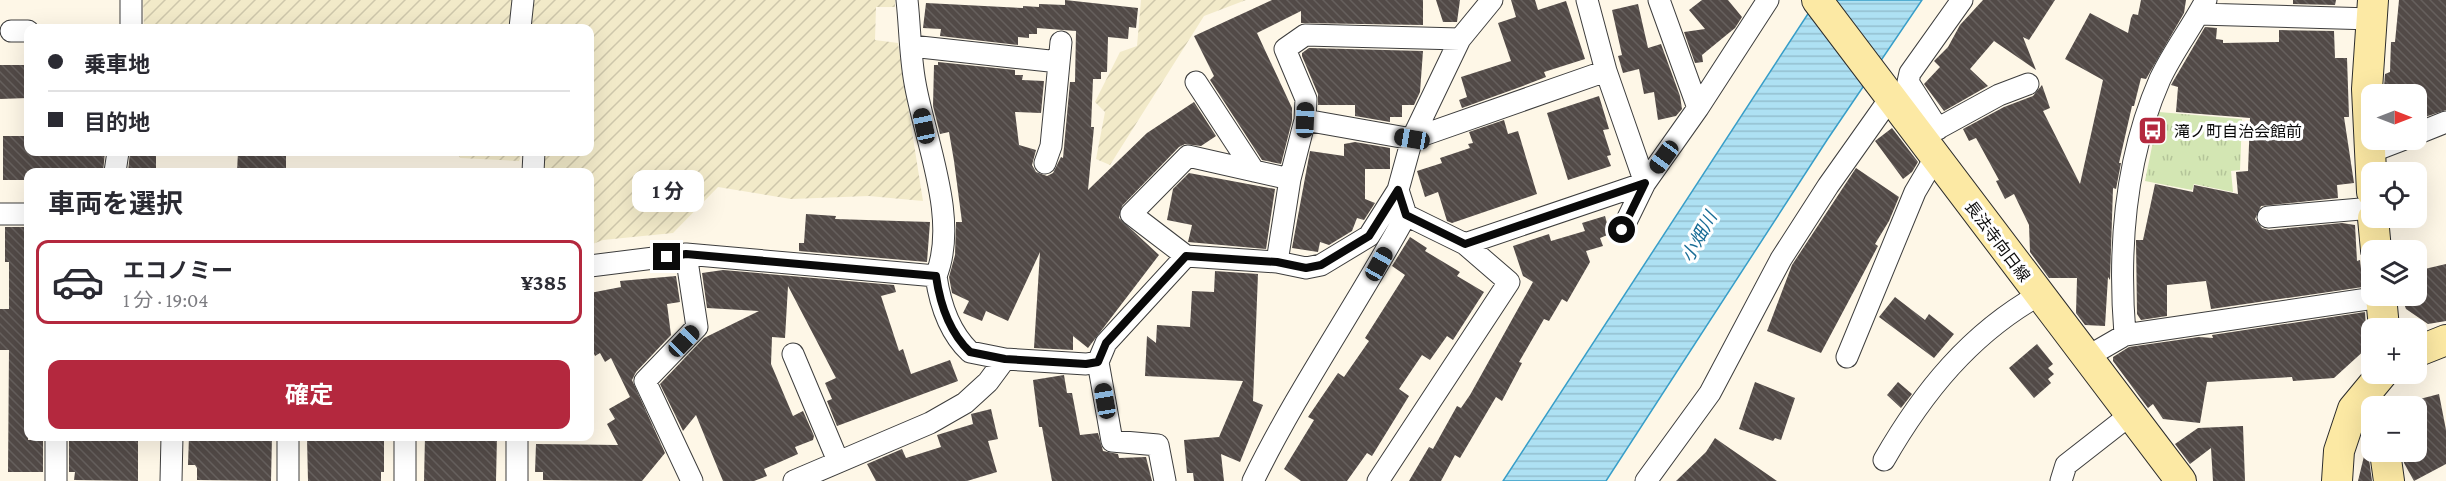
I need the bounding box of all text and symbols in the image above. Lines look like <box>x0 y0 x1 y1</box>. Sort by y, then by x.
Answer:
text: 乗車地 <box>84 52 150 77</box>
north arrow <box>2361 84 2427 150</box>
map controls <box>2361 84 2427 462</box>
car <box>1295 102 1315 138</box>
car <box>911 107 937 145</box>
text: 目的地 <box>84 110 150 135</box>
bus stop icon: 滝ノ町自治会館前 <box>2137 115 2169 147</box>
place label: 滝ノ町自治会館前 <box>2174 123 2302 140</box>
car <box>1393 127 1431 151</box>
car <box>1646 137 1682 177</box>
button: locate <box>2361 162 2427 228</box>
callout: 1 分 <box>631 170 703 212</box>
text: 1 分 <box>652 180 684 202</box>
text: 車両を選択 <box>48 189 183 219</box>
street label: 長法寺向日線 <box>1962 198 2033 285</box>
water label: 小畑川 <box>1677 207 1722 265</box>
route start <box>1608 216 1635 243</box>
button: layers <box>2361 240 2427 306</box>
route end <box>653 243 680 270</box>
car <box>1362 244 1396 284</box>
icon: car <box>51 255 105 309</box>
text: エコノミー <box>123 258 233 283</box>
text: ¥385 <box>521 270 567 295</box>
text: 1 分 · 19:04 <box>123 289 209 311</box>
button: + <box>2361 318 2427 384</box>
car <box>665 322 703 360</box>
button: 確定 <box>48 360 570 429</box>
car <box>1093 382 1117 420</box>
button: − <box>2361 396 2427 462</box>

